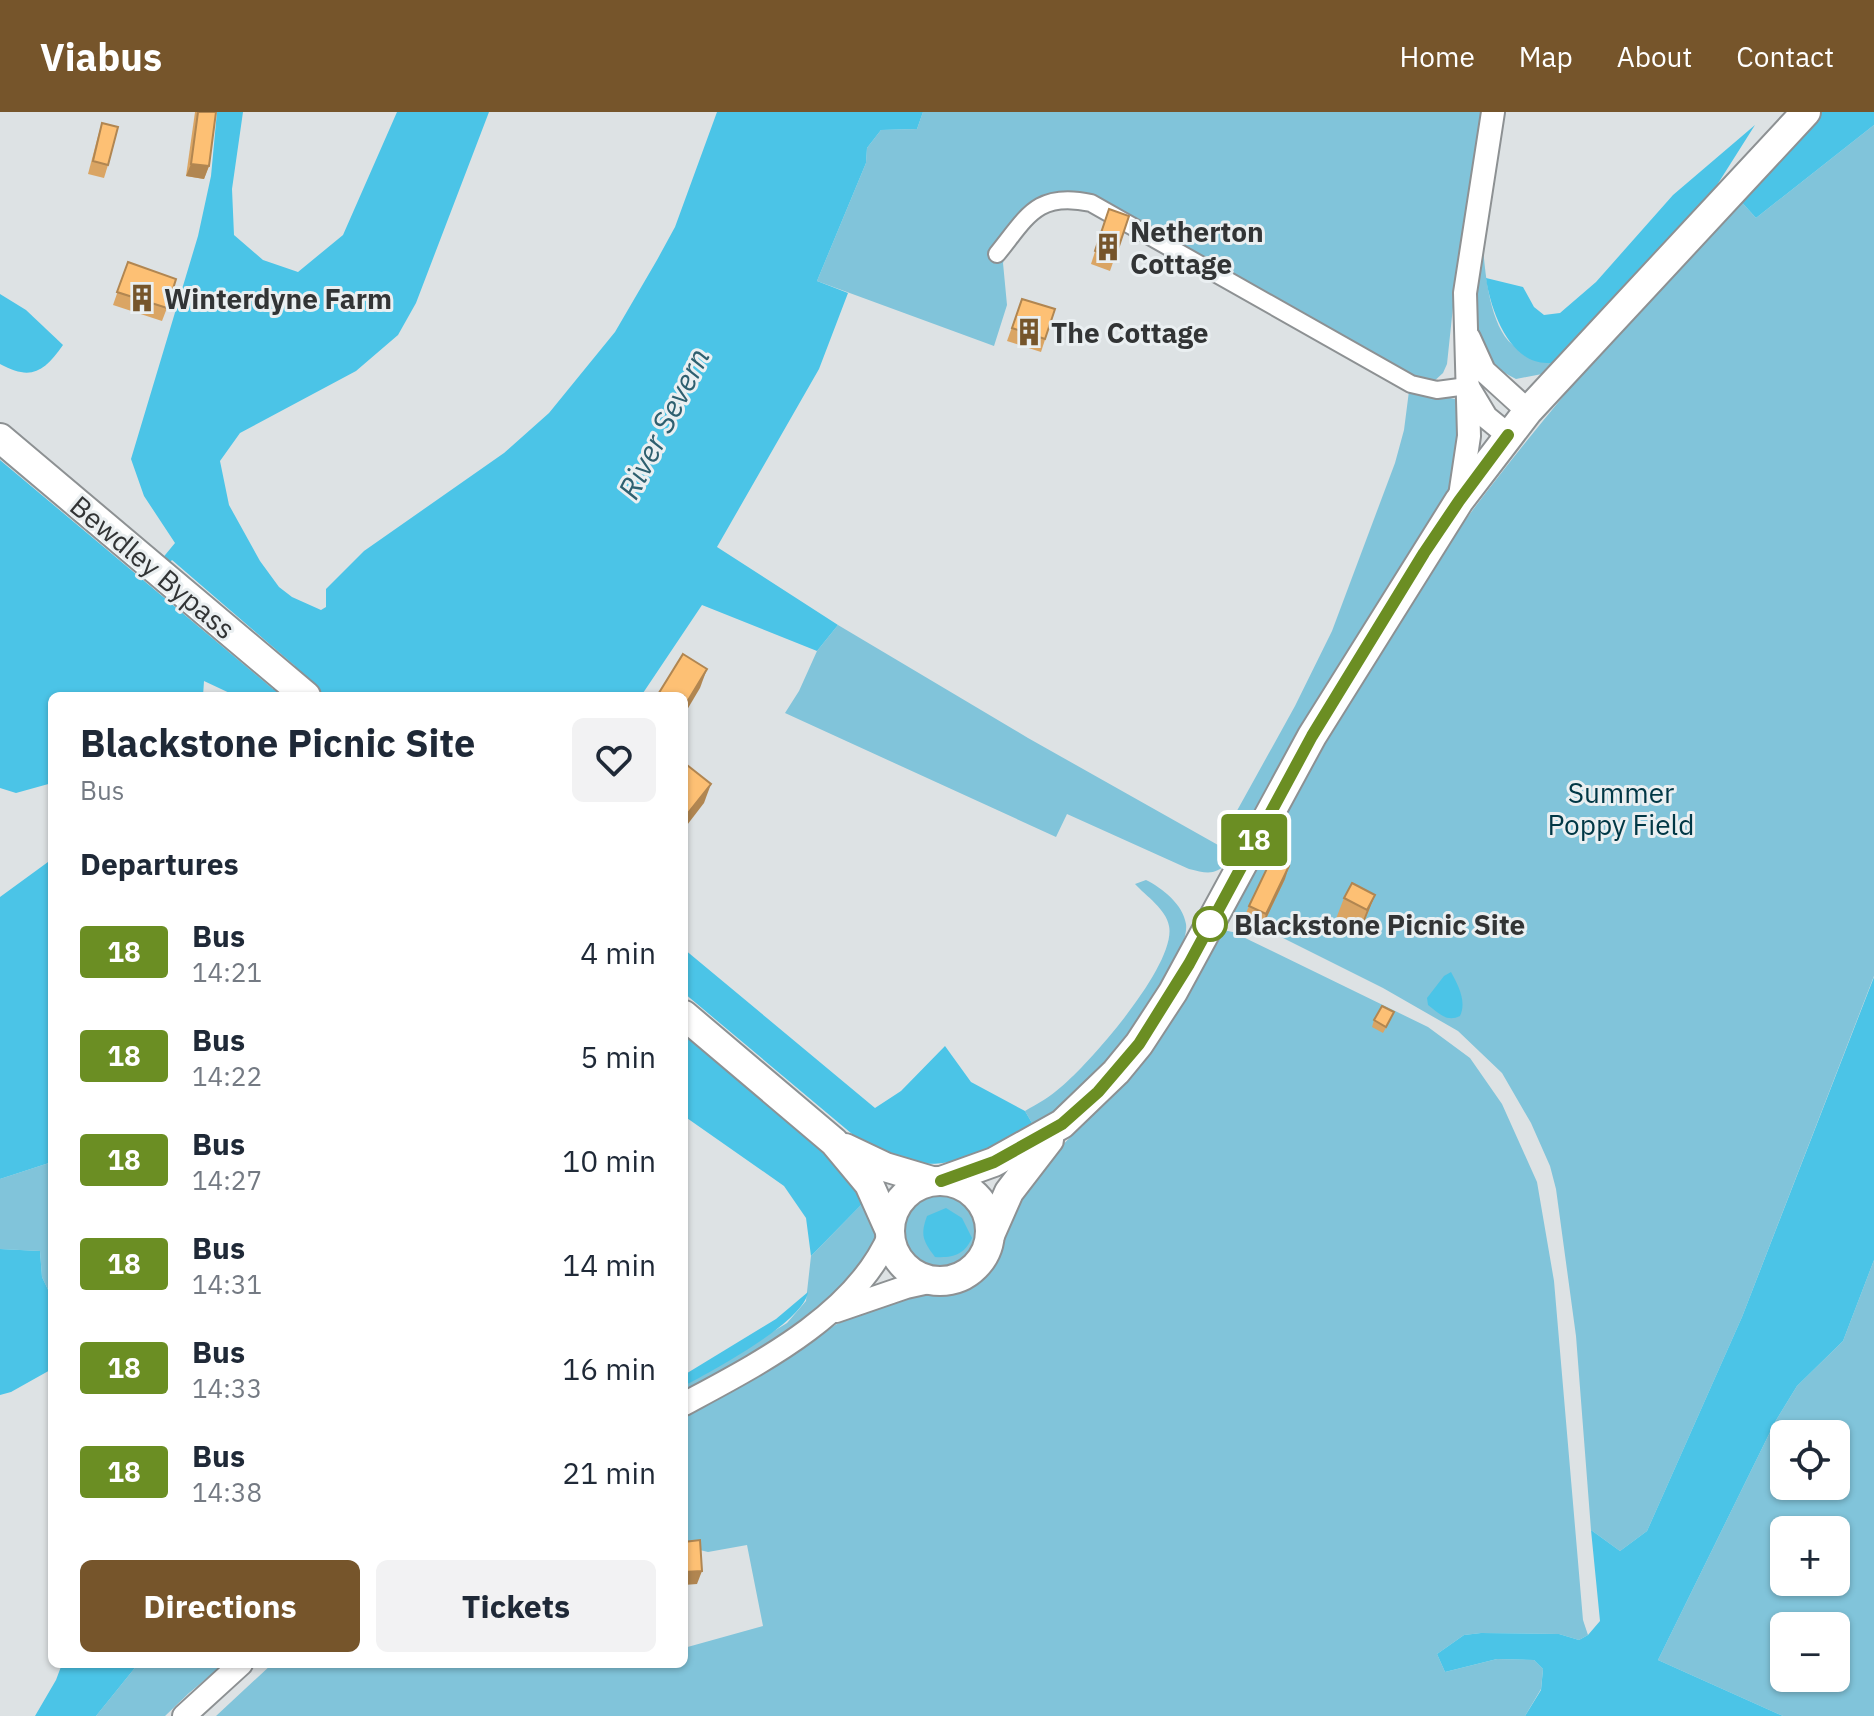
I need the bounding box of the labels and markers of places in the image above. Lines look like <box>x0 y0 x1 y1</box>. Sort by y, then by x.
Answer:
place label: Netherton Cottage <box>1130 213 1264 282</box>
building icon: Netherton Cottage <box>1093 232 1123 262</box>
place label: Winterdyne Farm <box>164 280 392 317</box>
building icon: Winterdyne Farm <box>127 283 157 313</box>
place label: The Cottage <box>1051 314 1209 351</box>
building icon: The Cottage <box>1014 317 1044 347</box>
place label: Blackstone Picnic Site <box>1234 906 1525 943</box>
marker: Blackstone Picnic Site <box>1193 907 1227 941</box>

